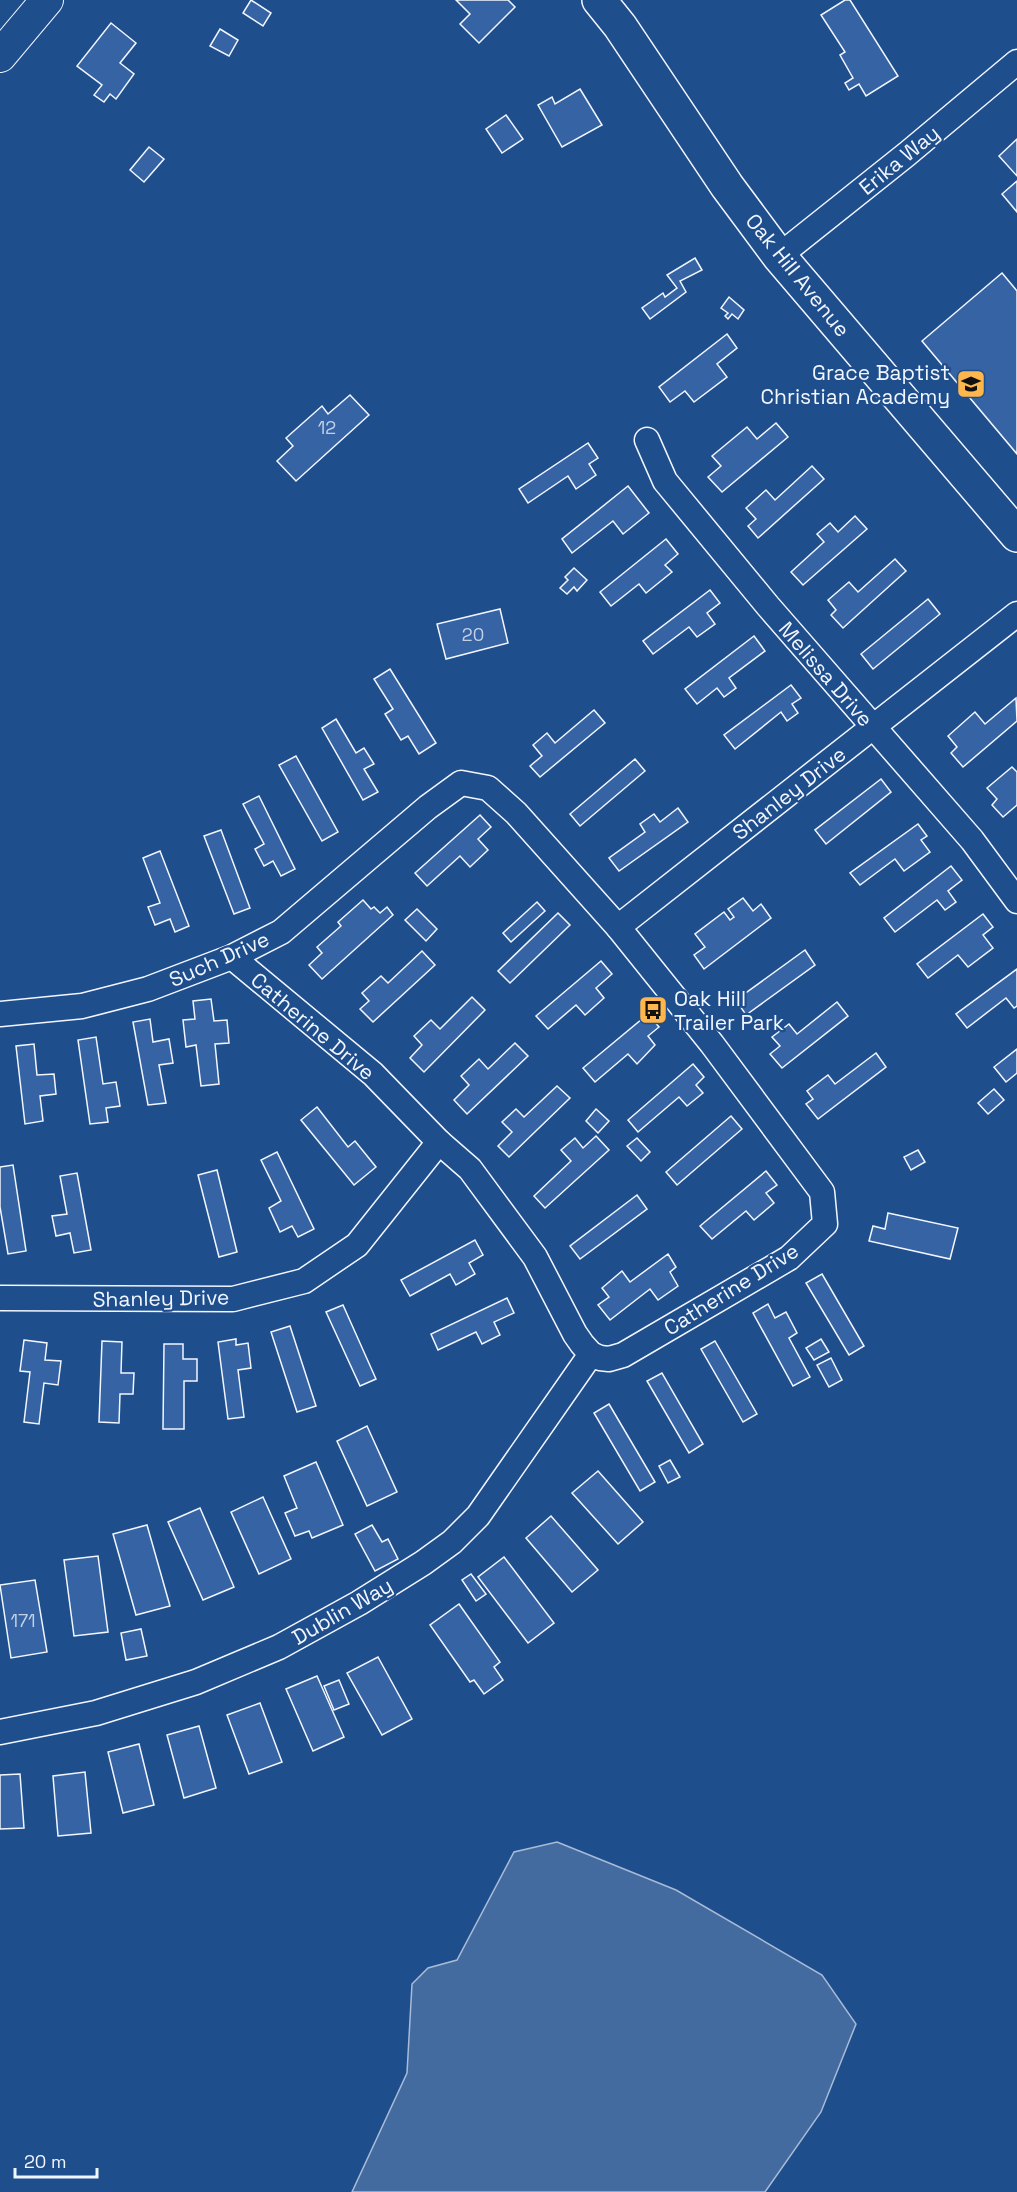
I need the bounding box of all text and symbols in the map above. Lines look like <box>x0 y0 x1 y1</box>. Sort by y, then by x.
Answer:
street label: Erika Way <box>853 119 945 201</box>
street label: Oak Hill Avenue <box>740 208 856 342</box>
place label: Grace Baptist Christian Academy <box>761 359 950 410</box>
school or university icon: Grace Baptist Christian Academy <box>955 368 987 400</box>
house number: 12 <box>318 416 336 439</box>
street label: Melissa Drive <box>773 616 879 732</box>
house number: 20 <box>462 623 484 646</box>
street label: Shanley Drive <box>727 740 851 846</box>
street label: Such Drive <box>165 925 273 993</box>
street label: Catherine Drive <box>245 966 381 1086</box>
place label: Oak Hill Trailer Park <box>674 985 784 1036</box>
bus stop icon: Oak Hill Trailer Park <box>637 994 669 1026</box>
street label: Catherine Drive <box>659 1237 803 1341</box>
street label: Shanley Drive <box>92 1283 230 1313</box>
street label: Dublin Way <box>287 1571 397 1651</box>
house number: 171 <box>10 1609 36 1632</box>
scale bar <box>15 2141 98 2179</box>
text: 20 m <box>24 2150 67 2173</box>

